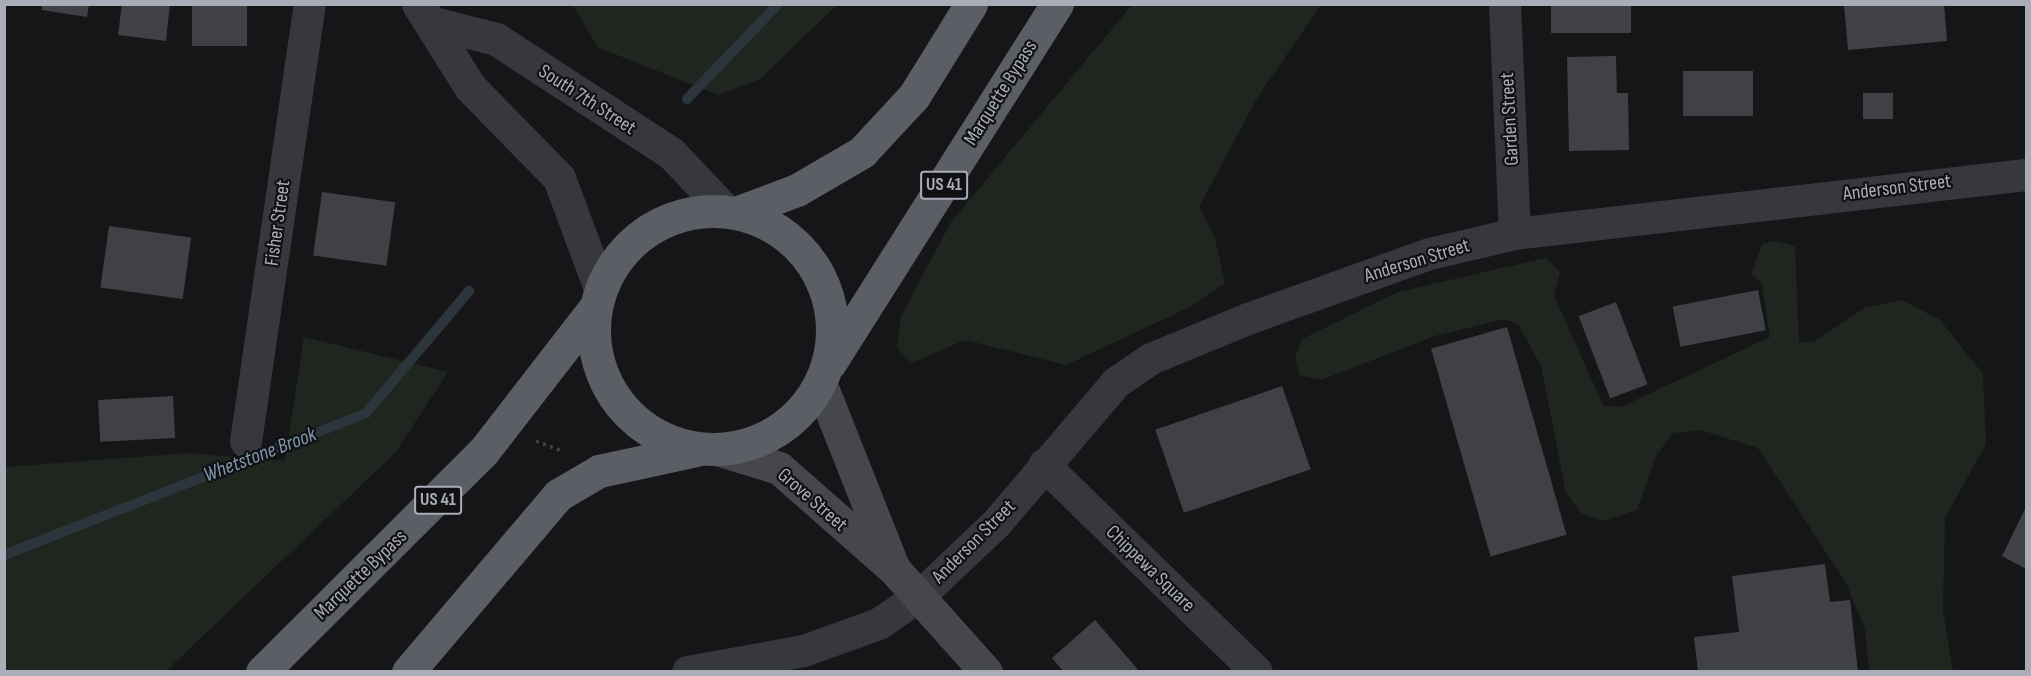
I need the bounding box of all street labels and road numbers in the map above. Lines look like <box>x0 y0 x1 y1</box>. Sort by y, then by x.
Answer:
street label: Marquette Bypass <box>959 36 1043 150</box>
street label: South 7th Street <box>534 60 640 140</box>
street label: Garden Street <box>1496 72 1524 166</box>
street label: Anderson Street <box>1842 169 1952 207</box>
road number: US 41 <box>920 170 968 200</box>
street label: Fisher Street <box>260 179 296 267</box>
street label: Anderson Street <box>1361 234 1473 288</box>
street label: Grove Street <box>772 463 852 537</box>
road number: US 41 <box>414 485 462 515</box>
street label: Anderson Street <box>927 495 1021 589</box>
street label: Chippewa Square <box>1100 521 1200 617</box>
street label: Marquette Bypass <box>310 525 412 625</box>

